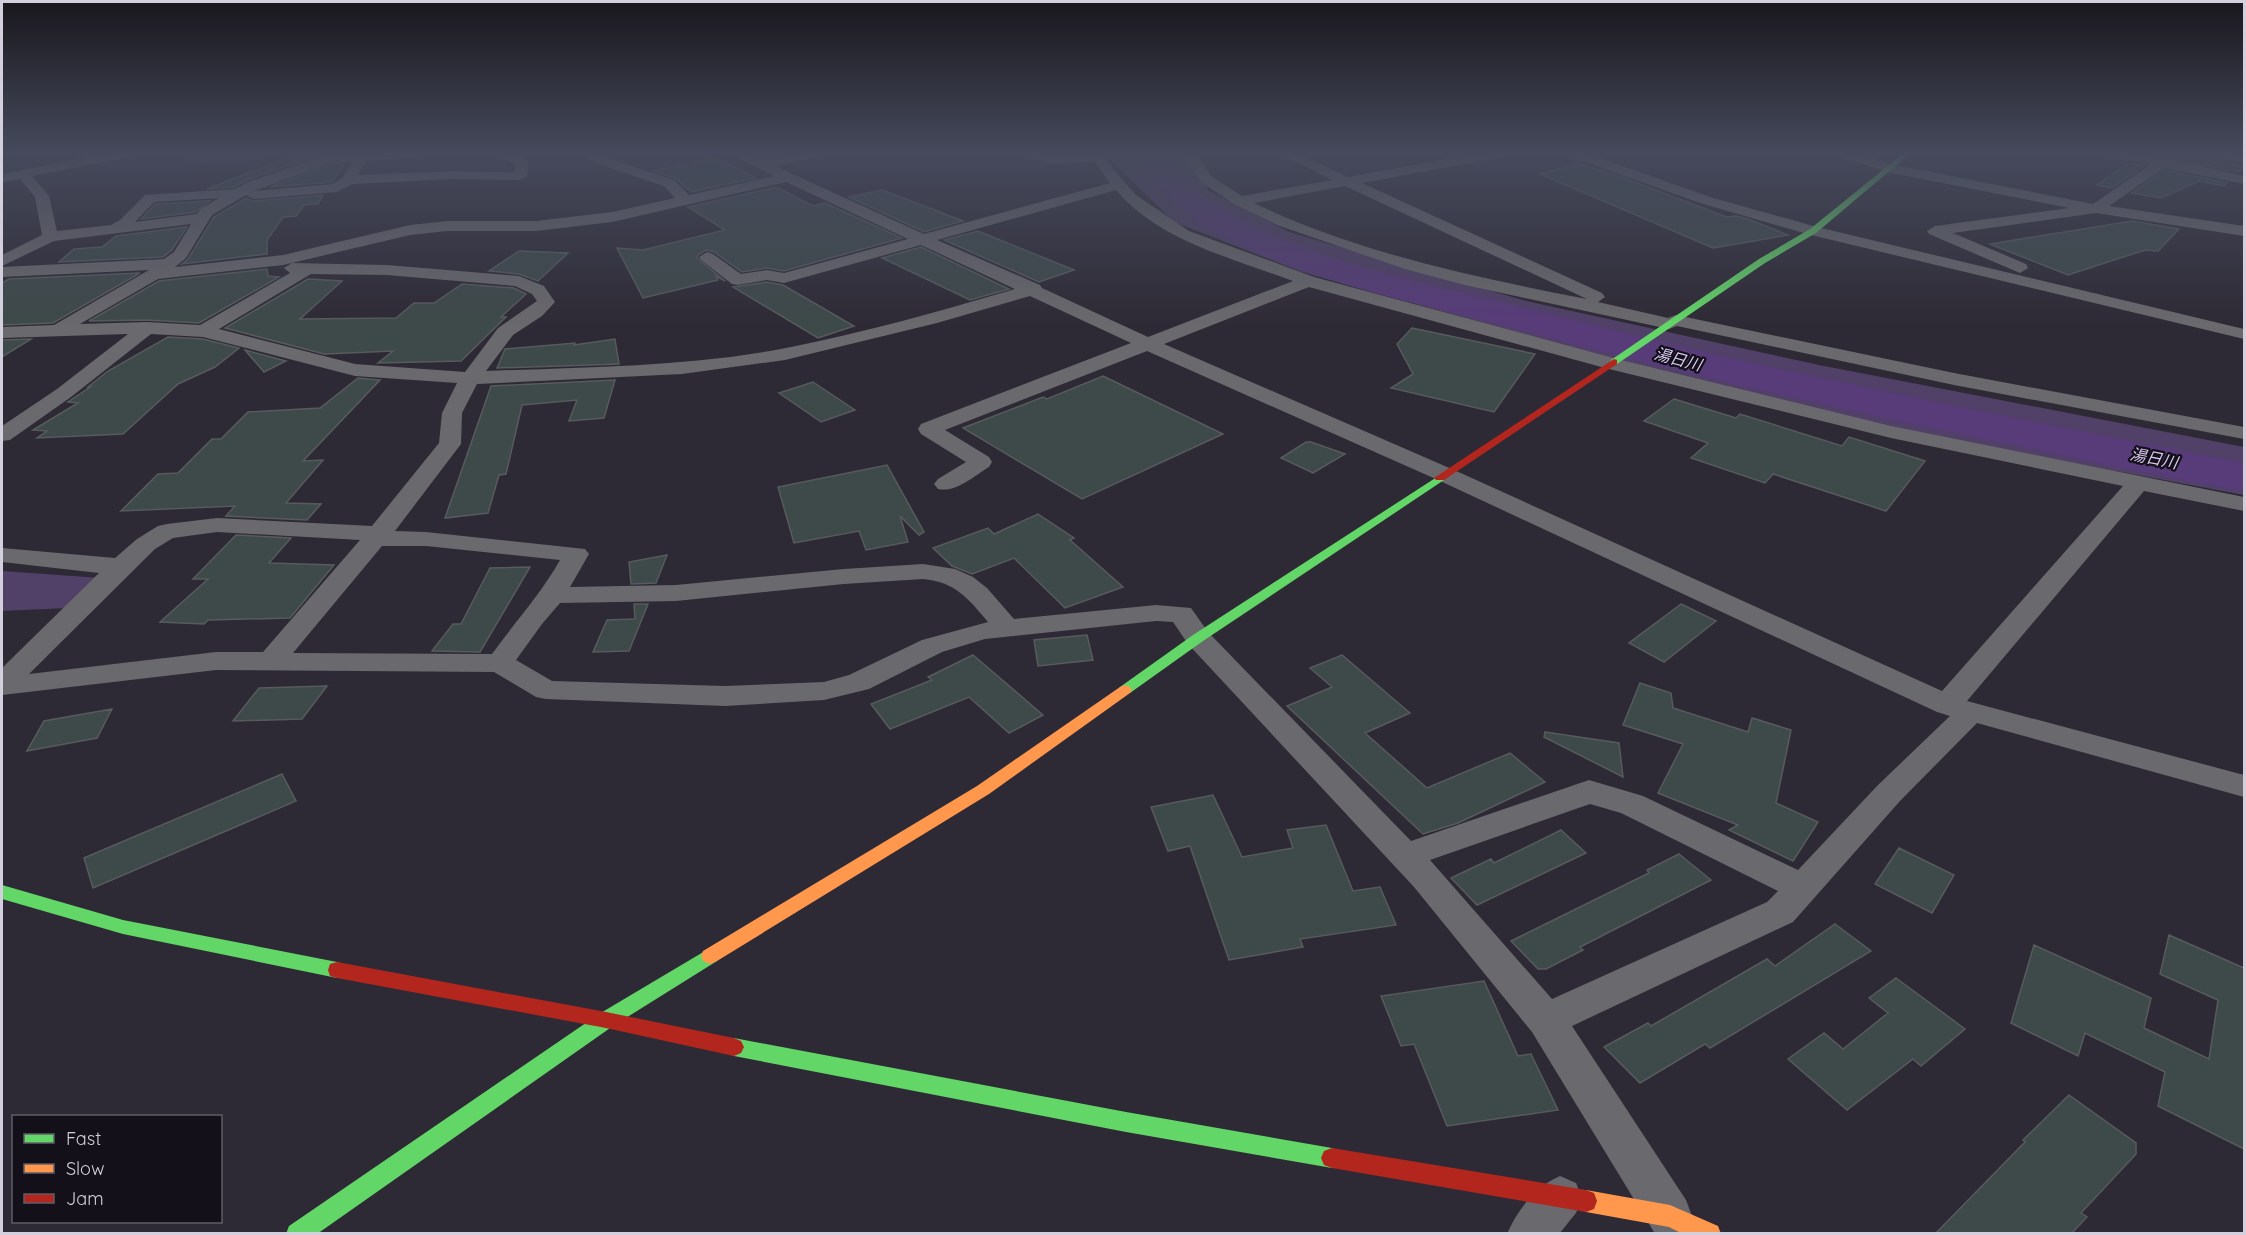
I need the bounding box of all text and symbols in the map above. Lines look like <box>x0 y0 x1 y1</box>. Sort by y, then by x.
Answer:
water label: 湯日川 <box>1652 343 1706 375</box>
water label: 湯日川 <box>2129 444 2181 473</box>
legend <box>12 1115 222 1223</box>
text: Fast <box>66 1127 101 1150</box>
text: Slow <box>66 1157 104 1180</box>
text: Jam <box>66 1187 104 1210</box>

